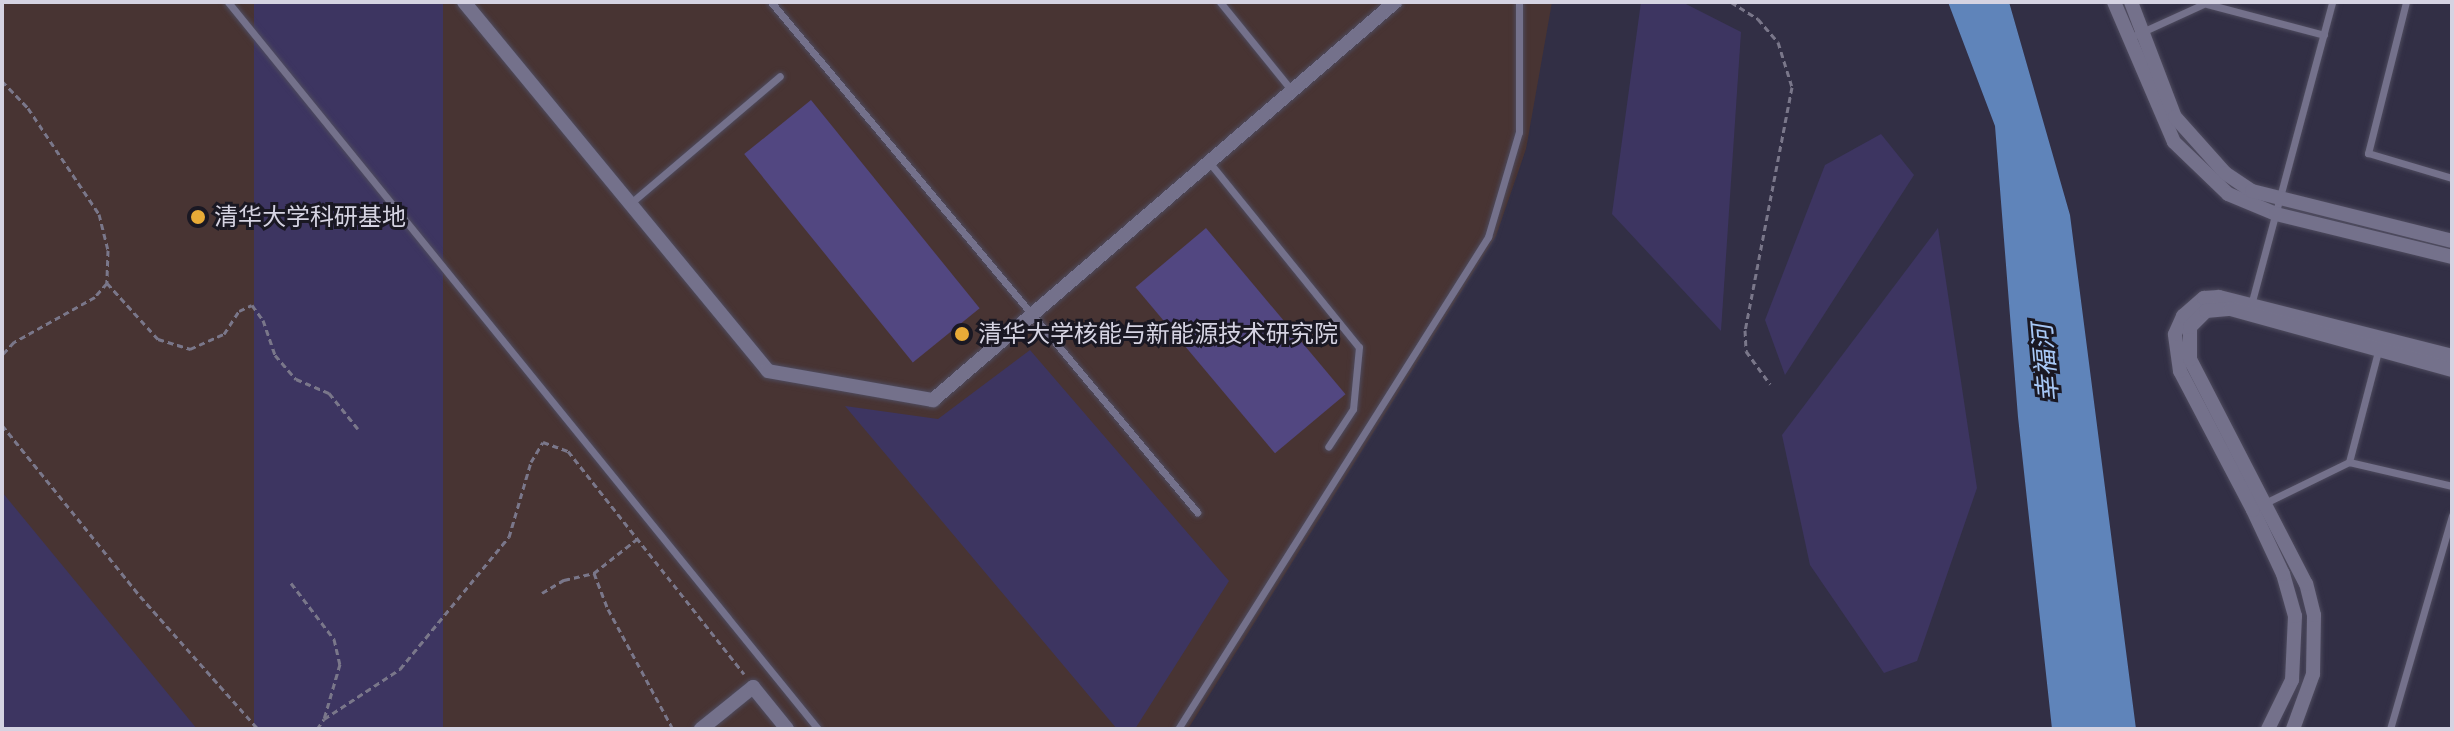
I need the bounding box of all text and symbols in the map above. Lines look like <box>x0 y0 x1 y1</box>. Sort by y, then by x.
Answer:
place label: 清华大学科研基地 <box>214 203 406 231</box>
marker: 清华大学科研基地 <box>189 208 207 226</box>
place label: 清华大学核能与新能源技术研究院 <box>978 320 1338 348</box>
water label: 幸福河 <box>2027 323 2065 403</box>
marker: 清华大学核能与新能源技术研究院 <box>953 325 971 343</box>

